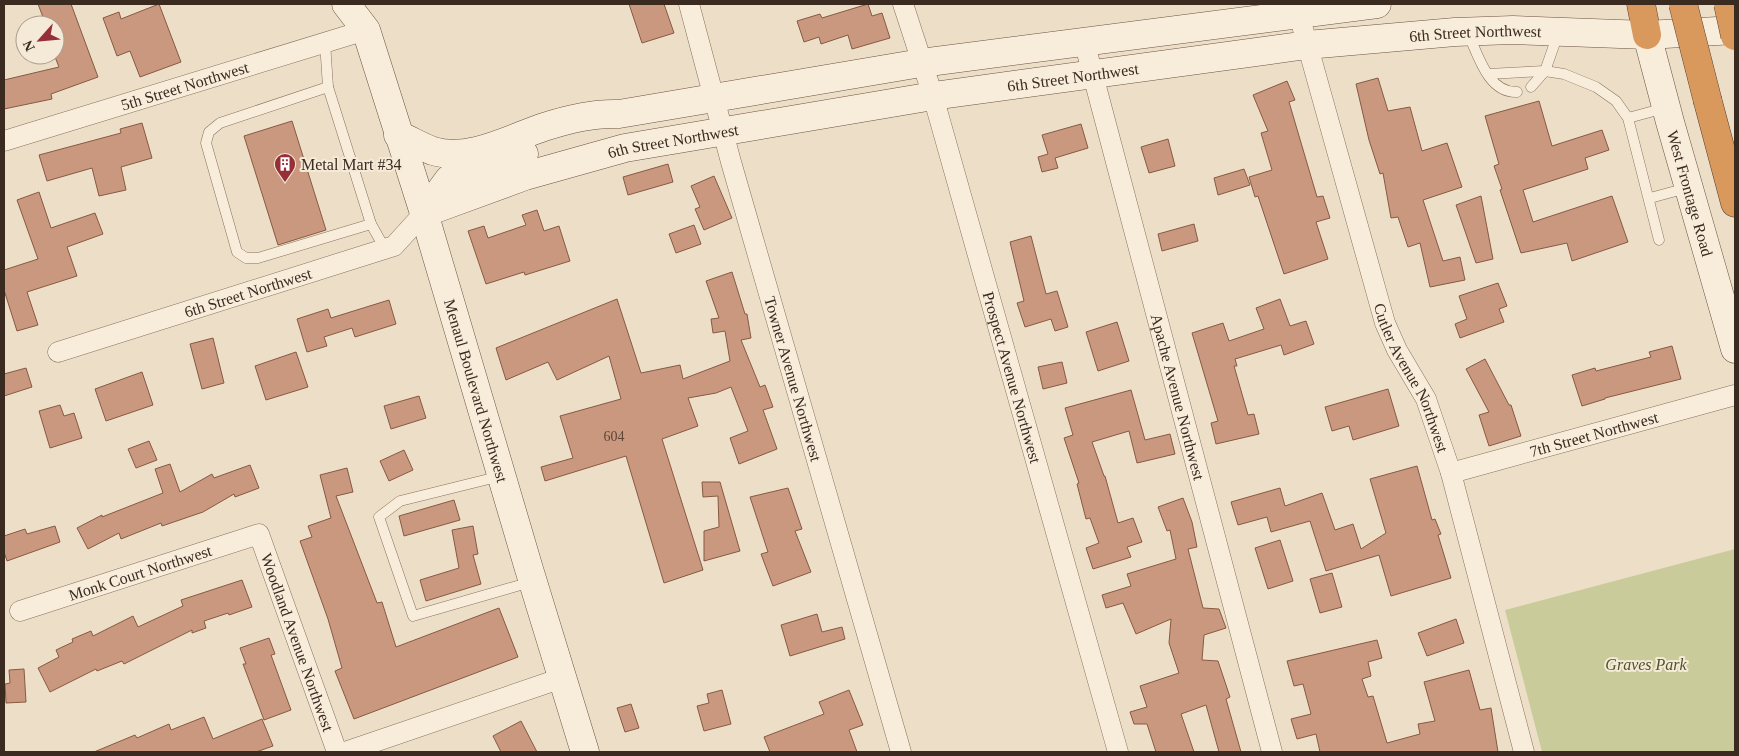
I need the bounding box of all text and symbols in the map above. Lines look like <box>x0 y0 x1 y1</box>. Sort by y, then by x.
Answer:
north arrow <box>15 15 65 65</box>
street label: 6th Street Northwest <box>1408 21 1542 44</box>
text: N <box>20 38 38 54</box>
street label: 5th Street Northwest <box>119 58 251 113</box>
street label: 6th Street Northwest <box>1006 59 1140 94</box>
street label: 6th Street Northwest <box>606 120 740 161</box>
street label: West Frontage Road <box>1664 128 1716 258</box>
building icon: Metal Mart #34 <box>273 152 297 183</box>
place label: Metal Mart #34 <box>301 156 401 173</box>
street label: 6th Street Northwest <box>182 264 314 320</box>
street label: Prospect Avenue Northwest <box>980 290 1045 466</box>
street label: Towner Avenue Northwest <box>762 294 825 464</box>
street label: Menaul Boulevard Northwest <box>441 297 512 485</box>
street label: Cutler Avenue Northwest <box>1371 301 1452 455</box>
street label: Apache Avenue Northwest <box>1148 312 1208 482</box>
street label: 7th Street Northwest <box>1528 408 1660 460</box>
house number: 604 <box>604 429 625 444</box>
street label: Monk Court Northwest <box>66 541 214 603</box>
street label: Woodland Avenue Northwest <box>258 551 338 734</box>
park label: Graves Park <box>1605 656 1688 673</box>

